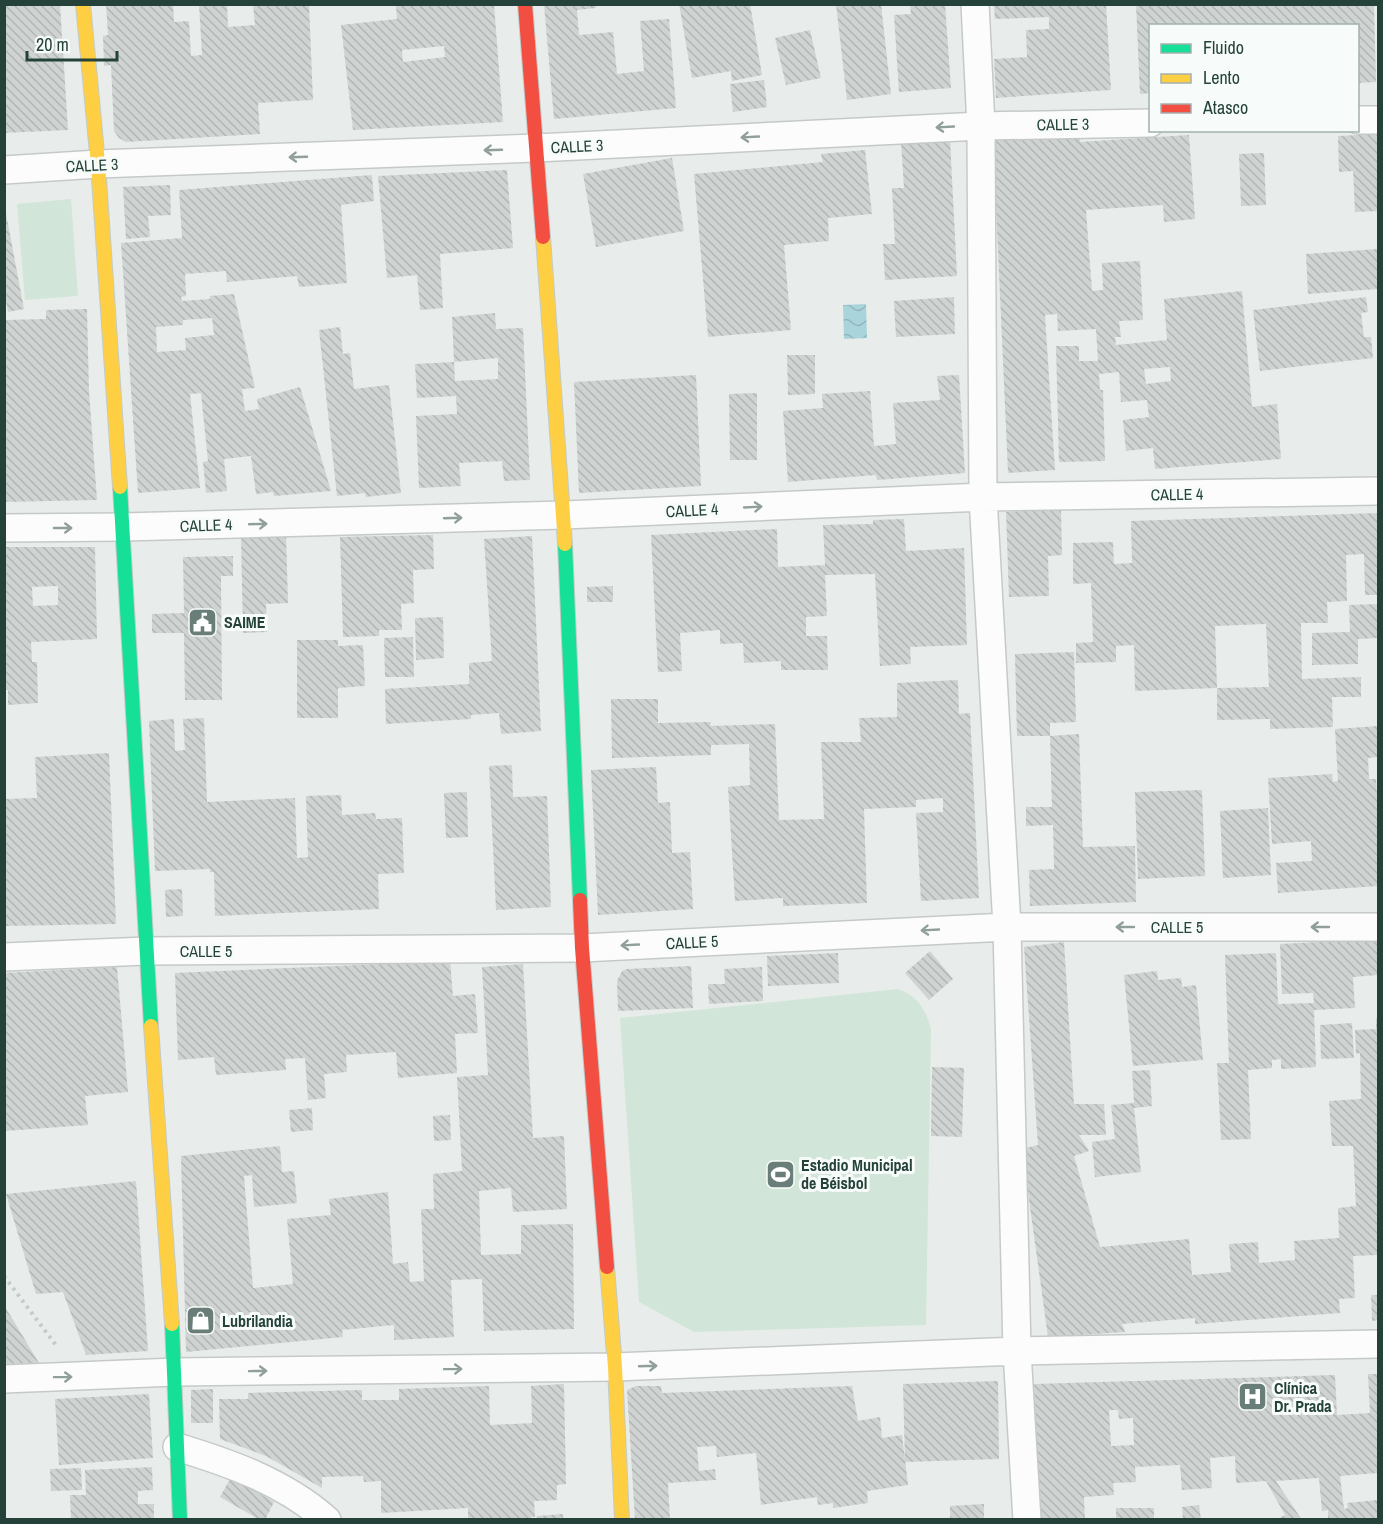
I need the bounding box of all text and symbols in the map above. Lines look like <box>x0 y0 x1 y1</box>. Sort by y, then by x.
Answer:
scale bar <box>27 24 117 62</box>
legend <box>1149 24 1359 132</box>
text: 20 m <box>36 32 69 57</box>
text: Fluido <box>1203 35 1244 60</box>
text: Lento <box>1203 65 1240 90</box>
text: Atasco <box>1202 95 1248 120</box>
street label: CALLE 3 <box>1037 113 1089 135</box>
one-way arrow <box>936 122 956 133</box>
one-way arrow <box>741 132 761 143</box>
street label: CALLE 3 <box>550 134 604 158</box>
one-way arrow <box>483 144 503 155</box>
one-way arrow <box>288 151 308 163</box>
street label: CALLE 3 <box>65 153 119 177</box>
street label: CALLE 4 <box>1151 483 1203 505</box>
street label: CALLE 4 <box>665 498 719 522</box>
one-way arrow <box>742 501 762 512</box>
street label: CALLE 4 <box>179 513 233 537</box>
one-way arrow <box>442 513 462 524</box>
one-way arrow <box>247 518 267 529</box>
one-way arrow <box>52 522 72 533</box>
public building icon: SAIME <box>187 606 219 638</box>
place label: SAIME <box>224 611 266 633</box>
street label: CALLE 5 <box>1151 916 1203 938</box>
one-way arrow <box>1116 921 1136 933</box>
one-way arrow <box>1311 921 1331 933</box>
one-way arrow <box>921 925 941 936</box>
street label: CALLE 5 <box>665 930 719 954</box>
street label: CALLE 5 <box>180 940 232 962</box>
one-way arrow <box>621 940 641 951</box>
place label: Estadio Municipal de Béisbol <box>801 1154 913 1194</box>
sports icon: Estadio Municipal de Béisbol <box>764 1158 796 1190</box>
shop icon: Lubrilandia <box>185 1305 217 1337</box>
place label: Lubrilandia <box>222 1310 293 1332</box>
one-way arrow <box>637 1360 657 1371</box>
one-way arrow <box>442 1363 462 1374</box>
one-way arrow <box>247 1365 267 1377</box>
one-way arrow <box>52 1372 72 1383</box>
place label: Clínica Dr. Prada <box>1274 1377 1332 1417</box>
hospital icon: Clínica Dr. Prada <box>1237 1381 1269 1413</box>

